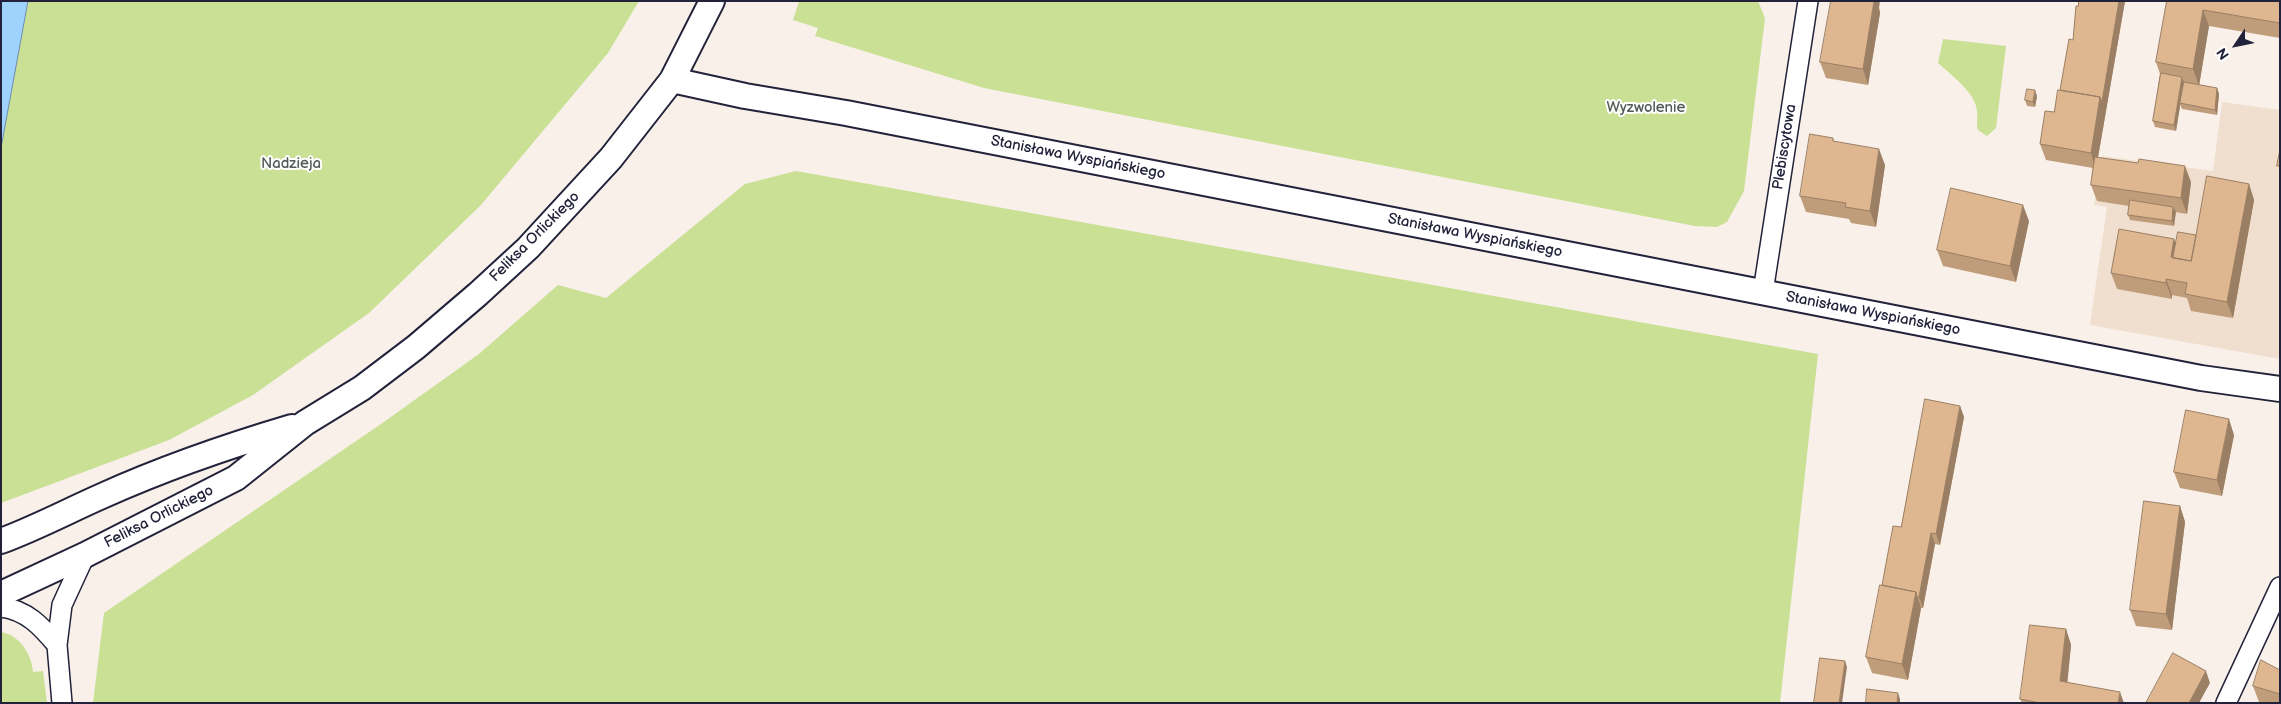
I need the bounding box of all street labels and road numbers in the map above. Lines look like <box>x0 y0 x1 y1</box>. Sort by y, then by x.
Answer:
street label: Plebiscytowa <box>1769 103 1801 191</box>
street label: Stanisława Wyspiańskiego <box>989 132 1167 184</box>
street label: Feliksa Orlickiego <box>486 188 584 286</box>
street label: Stanisława Wyspiańskiego <box>1386 210 1564 262</box>
street label: Stanisława Wyspiańskiego <box>1784 288 1962 340</box>
street label: Feliksa Orlickiego <box>101 482 217 552</box>

